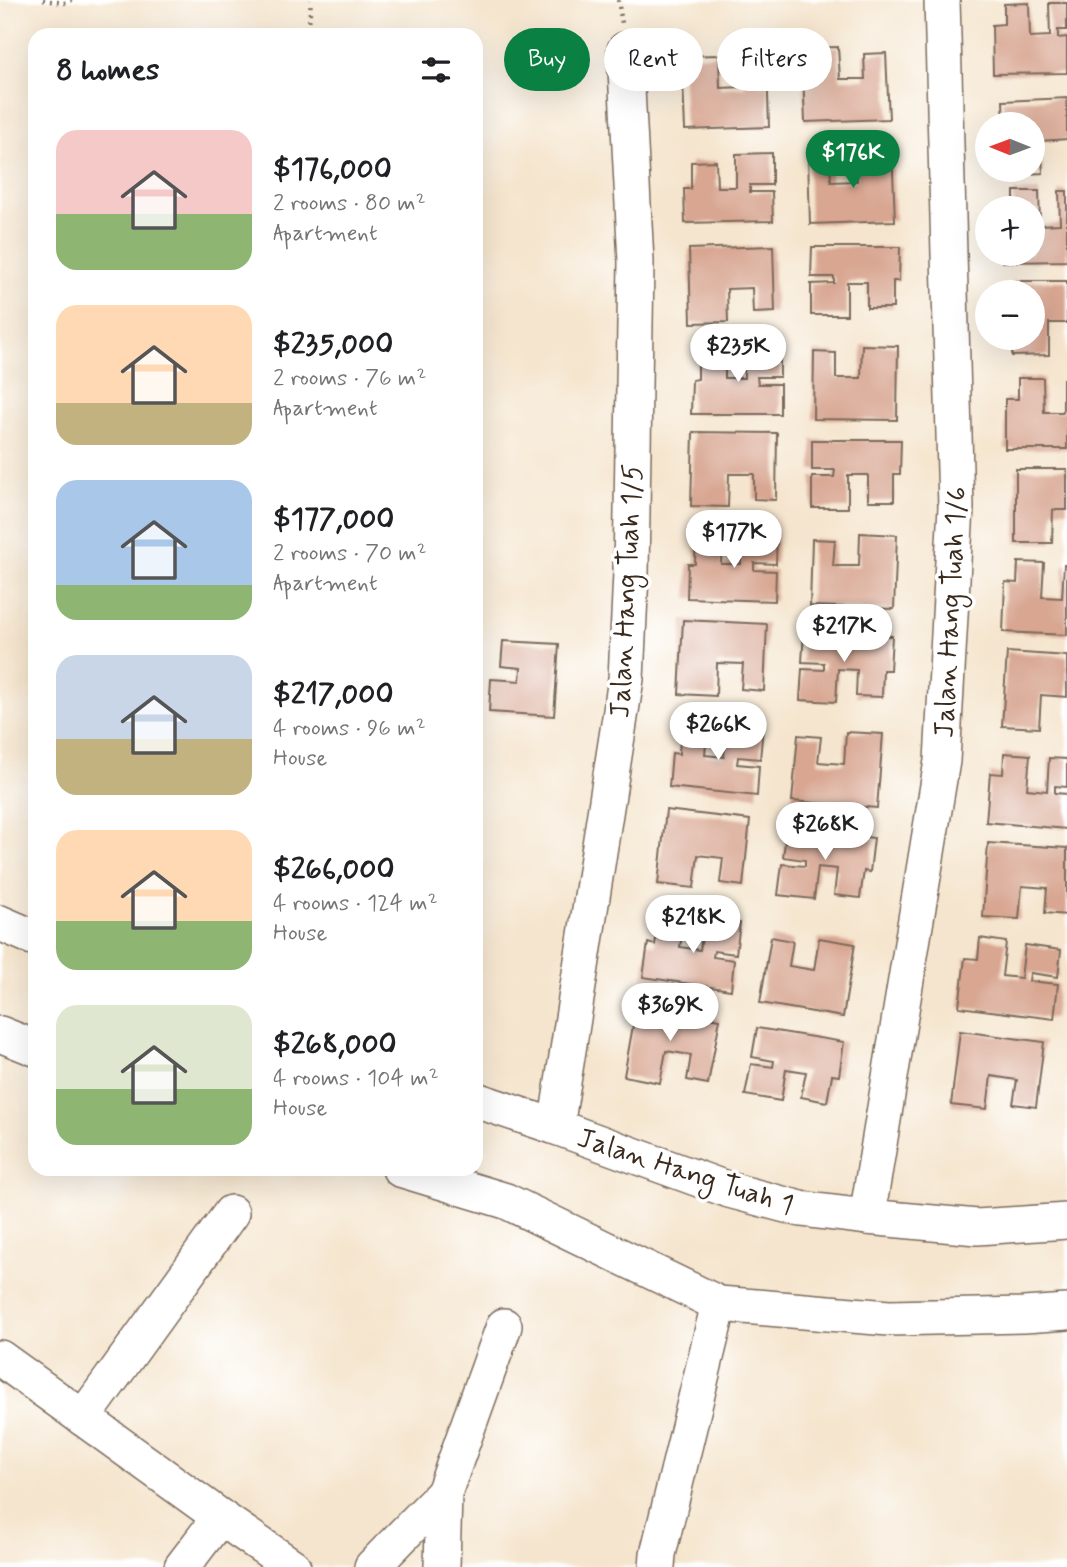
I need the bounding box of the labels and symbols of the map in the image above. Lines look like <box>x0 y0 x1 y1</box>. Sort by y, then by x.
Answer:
north arrow <box>975 112 1045 182</box>
pin: $176K <box>804 130 902 190</box>
pin: $235K <box>689 324 787 384</box>
street label: Jalan Hang Tuah 1/5 <box>602 463 655 719</box>
street label: Jalan Hang Tuah 1/6 <box>926 485 979 739</box>
pin: $177K <box>685 510 783 570</box>
pin: $217K <box>795 604 893 664</box>
pin: $266K <box>669 702 767 762</box>
pin: $268K <box>776 802 874 862</box>
pin: $218K <box>644 895 742 955</box>
pin: $369K <box>621 984 719 1043</box>
street label: Jalan Hang Tuah 1 <box>572 1120 798 1227</box>

